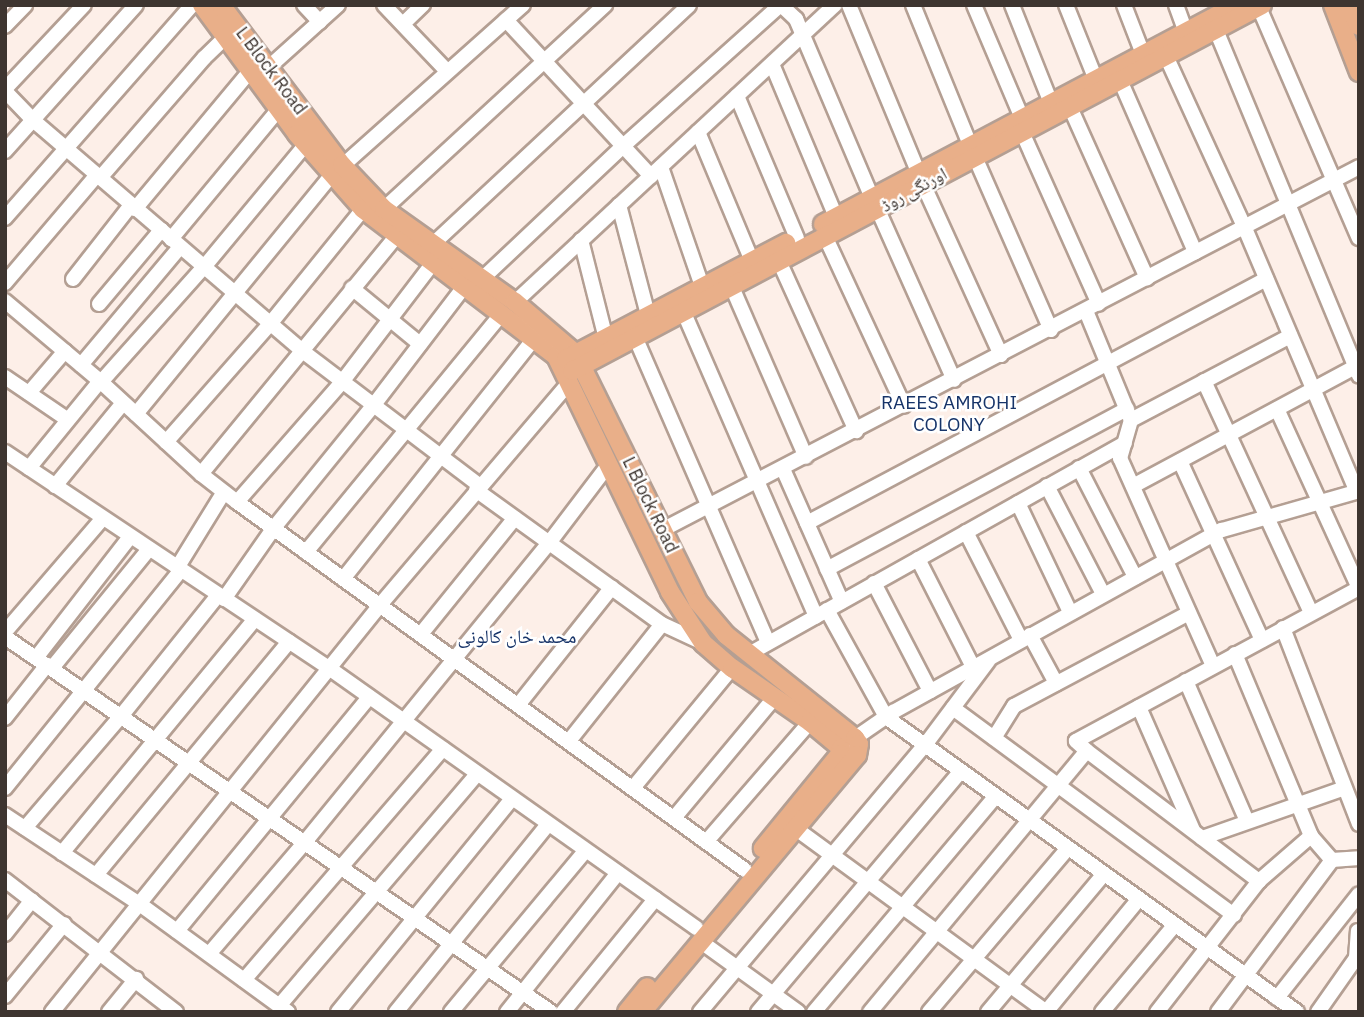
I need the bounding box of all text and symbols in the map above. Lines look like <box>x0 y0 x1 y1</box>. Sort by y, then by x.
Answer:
street label: L Block Road <box>231 23 311 119</box>
street label: اورنگی روڈ <box>877 163 951 217</box>
district label: RAEES AMROHI COLONY <box>870 392 1028 436</box>
street label: L Block Road <box>617 453 683 557</box>
district label: محمد خان کالونی <box>457 626 577 648</box>

